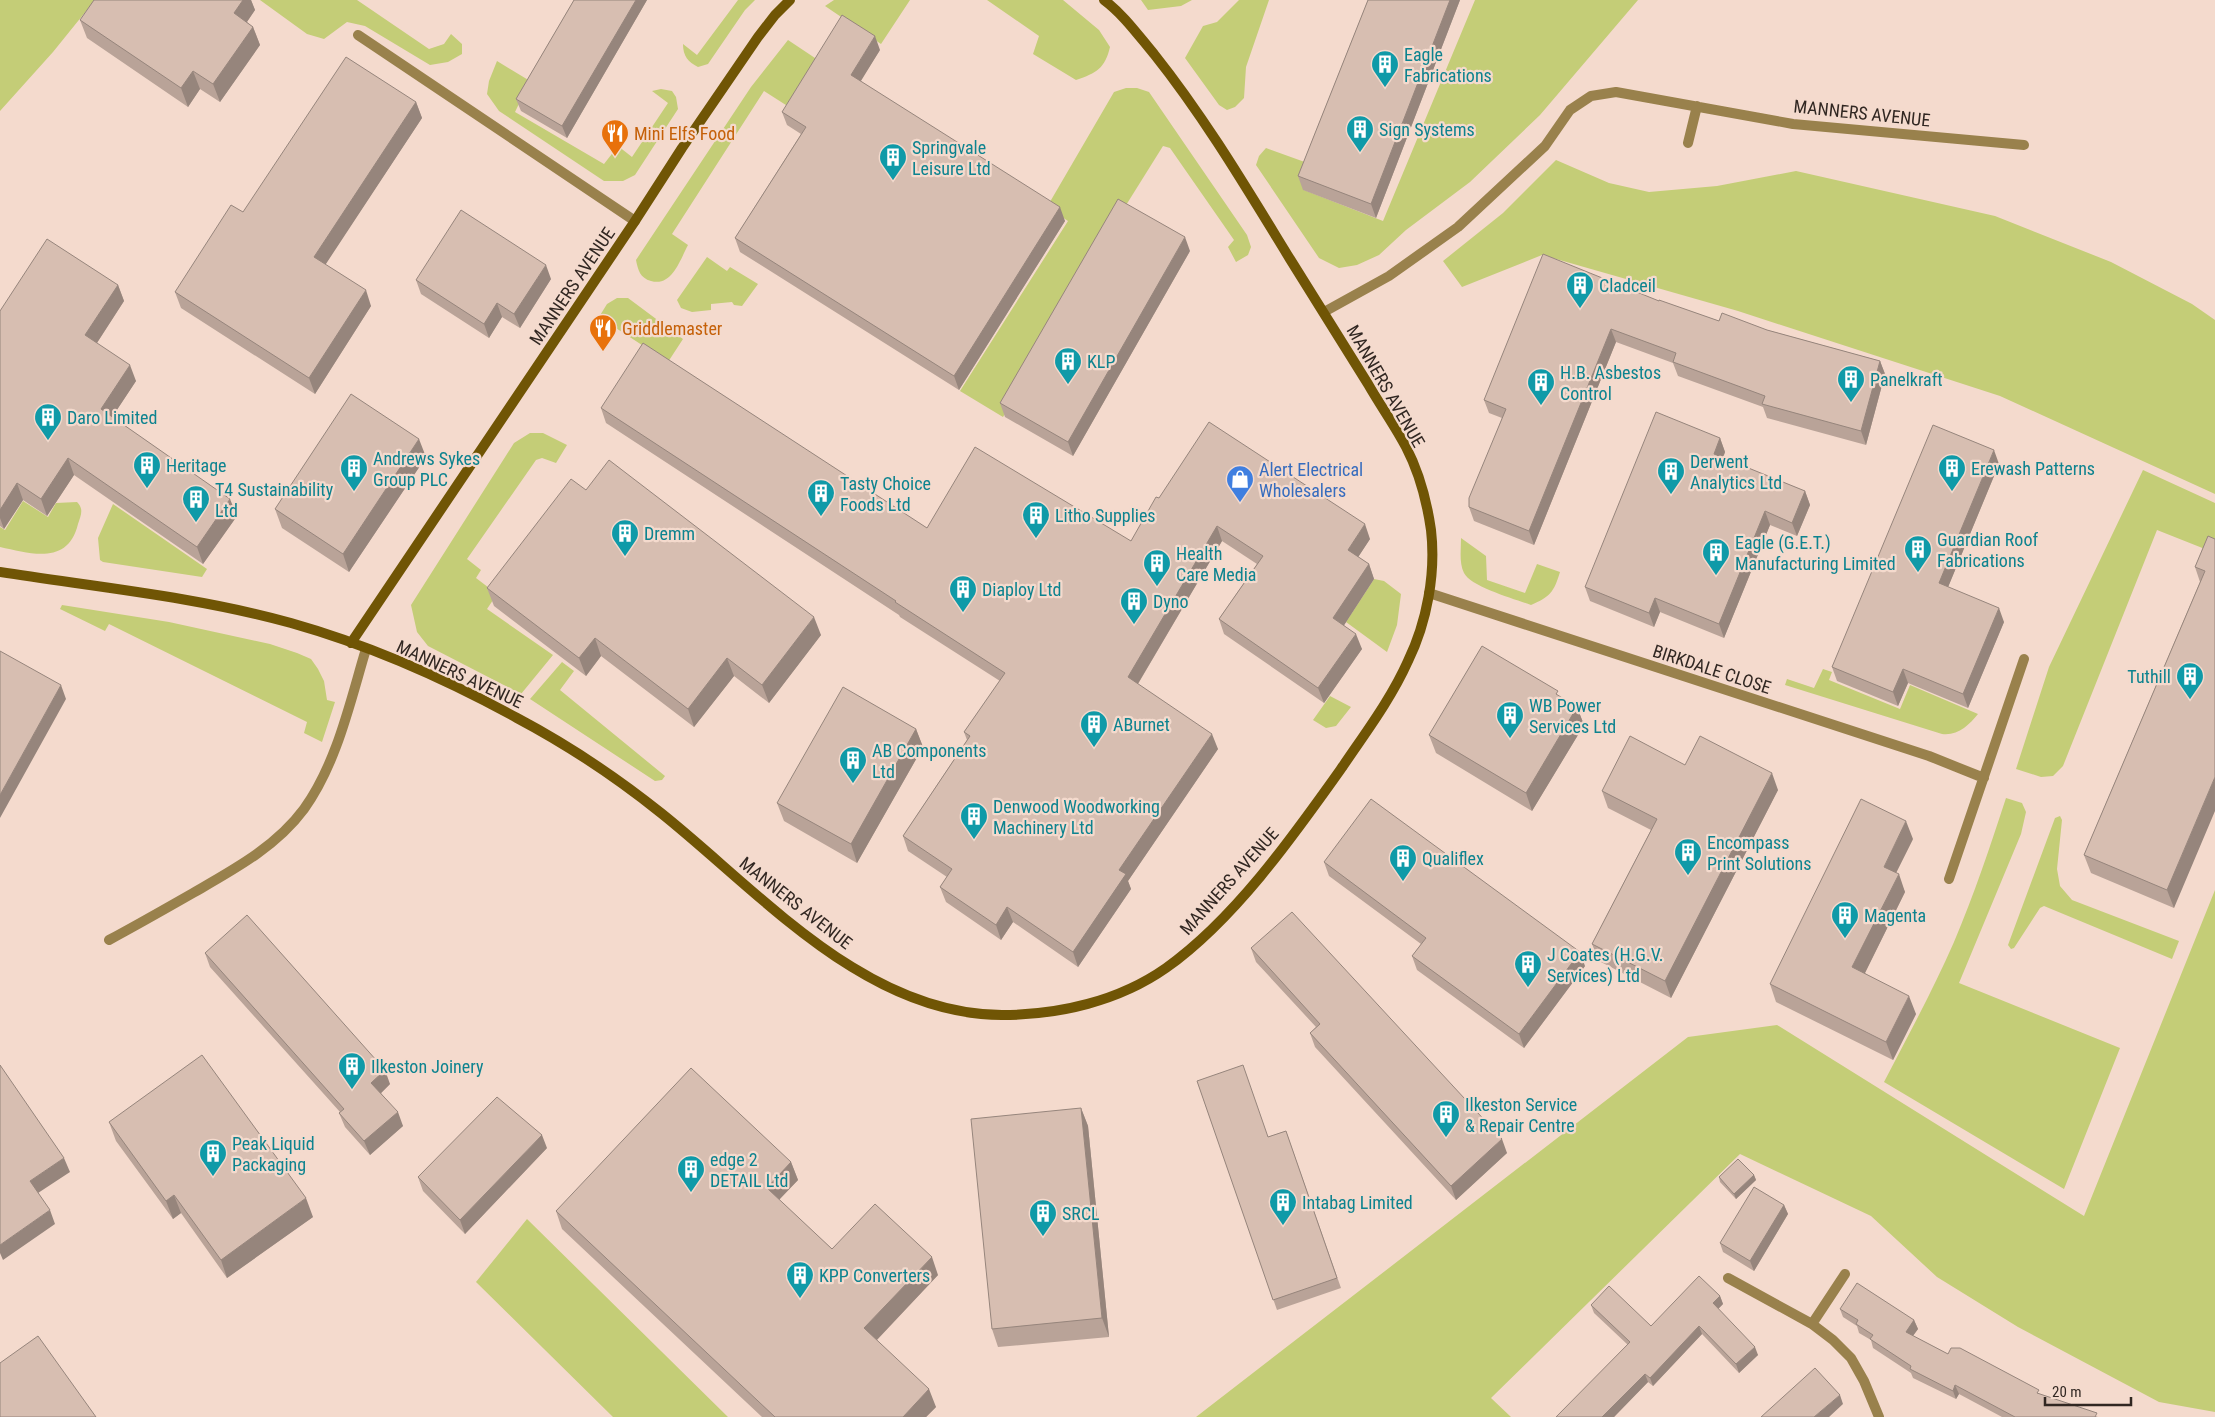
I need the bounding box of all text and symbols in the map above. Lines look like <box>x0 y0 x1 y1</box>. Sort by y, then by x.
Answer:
place label: Eagle Fabrications <box>1404 44 1492 86</box>
building icon: Eagle Fabrications <box>1370 49 1400 88</box>
street label: MANNERS AVENUE <box>1793 95 1931 131</box>
building icon: Sign Systems <box>1345 114 1375 153</box>
restaurant icon: Mini Elfs Food <box>600 118 630 157</box>
place label: Sign Systems <box>1379 119 1475 140</box>
place label: Mini Elfs Food <box>634 123 735 144</box>
place label: Springvale Leisure Ltd <box>912 137 991 179</box>
building icon: Springvale Leisure Ltd <box>878 142 908 181</box>
street label: MANNERS AVENUE <box>525 223 619 349</box>
building icon: Cladceil <box>1565 270 1595 309</box>
place label: Cladceil <box>1599 275 1656 296</box>
restaurant icon: Griddlemaster <box>588 313 618 352</box>
place label: Griddlemaster <box>622 318 723 339</box>
street label: MANNERS AVENUE <box>1343 321 1429 451</box>
building icon: KLP <box>1053 346 1083 385</box>
place label: KLP <box>1087 351 1115 372</box>
place label: H.B. Asbestos Control <box>1560 362 1661 404</box>
building icon: Panelkraft <box>1836 364 1866 403</box>
building icon: H.B. Asbestos Control <box>1526 367 1556 406</box>
place label: Panelkraft <box>1870 369 1943 390</box>
building icon: Daro Limited <box>33 402 63 441</box>
place label: Daro Limited <box>67 407 157 428</box>
place label: Andrews Sykes Group PLC <box>373 448 480 490</box>
building icon: Heritage <box>132 450 162 489</box>
place label: Derwent Analytics Ltd <box>1690 451 1782 493</box>
building icon: Andrews Sykes Group PLC <box>339 453 369 492</box>
building icon: Erewash Patterns <box>1937 453 1967 492</box>
place label: Heritage <box>166 455 226 476</box>
building icon: Derwent Analytics Ltd <box>1656 456 1686 495</box>
place label: Erewash Patterns <box>1971 458 2095 479</box>
place label: Alert Electrical Wholesalers <box>1259 459 1363 501</box>
shop icon: Alert Electrical Wholesalers <box>1225 464 1255 503</box>
place label: Tasty Choice Foods Ltd <box>840 473 931 515</box>
building icon: Tasty Choice Foods Ltd <box>806 478 836 517</box>
place label: T4 Sustainability Ltd <box>215 479 334 521</box>
building icon: T4 Sustainability Ltd <box>181 484 211 523</box>
building icon: Litho Supplies <box>1021 500 1051 539</box>
place label: Litho Supplies <box>1055 505 1156 526</box>
building icon: Dremm <box>610 518 640 557</box>
place label: Dremm <box>644 523 695 544</box>
place label: Guardian Roof Fabrications <box>1937 529 2038 571</box>
place label: Eagle (G.E.T.) Manufacturing Limited <box>1735 532 1896 574</box>
building icon: Guardian Roof Fabrications <box>1903 534 1933 573</box>
building icon: Eagle (G.E.T.) Manufacturing Limited <box>1701 537 1731 576</box>
place label: Health Care Media <box>1176 543 1256 585</box>
building icon: Health Care Media <box>1142 548 1172 587</box>
building icon: Diaploy Ltd <box>948 574 978 613</box>
place label: Diaploy Ltd <box>982 579 1061 600</box>
building icon: Dyno <box>1119 586 1149 625</box>
place label: Dyno <box>1153 591 1189 612</box>
street label: MANNERS AVENUE <box>393 635 527 713</box>
street label: BIRKDALE CLOSE <box>1650 640 1774 698</box>
building icon: Tuthill <box>2175 661 2205 700</box>
place label: Tuthill <box>2127 666 2171 687</box>
place label: WB Power Services Ltd <box>1529 695 1616 737</box>
building icon: WB Power Services Ltd <box>1495 700 1525 739</box>
building icon: ABurnet <box>1079 709 1109 748</box>
place label: ABurnet <box>1113 714 1170 735</box>
place label: AB Components Ltd <box>872 740 986 782</box>
building icon: AB Components Ltd <box>838 745 868 784</box>
place label: Denwood Woodworking Machinery Ltd <box>993 796 1160 838</box>
building icon: Denwood Woodworking Machinery Ltd <box>959 801 989 840</box>
street label: MANNERS AVENUE <box>1175 823 1283 939</box>
place label: Encompass Print Solutions <box>1707 832 1811 874</box>
building icon: Encompass Print Solutions <box>1673 837 1703 876</box>
building icon: Qualiflex <box>1388 843 1418 882</box>
place label: Qualiflex <box>1422 848 1484 869</box>
street label: MANNERS AVENUE <box>735 852 857 954</box>
building icon: Magenta <box>1830 900 1860 939</box>
place label: Magenta <box>1864 905 1926 926</box>
place label: J Coates (H.G.V. Services) Ltd <box>1547 944 1664 987</box>
building icon: J Coates (H.G.V. Services) Ltd <box>1513 949 1543 988</box>
building icon: Ilkeston Joinery <box>337 1051 367 1090</box>
place label: Ilkeston Joinery <box>371 1056 484 1077</box>
place label: Ilkeston Service & Repair Centre <box>1465 1094 1577 1136</box>
building icon: Ilkeston Service & Repair Centre <box>1431 1099 1461 1138</box>
place label: Peak Liquid Packaging <box>232 1133 315 1175</box>
building icon: Peak Liquid Packaging <box>198 1138 228 1177</box>
place label: edge 2 DETAIL Ltd <box>710 1149 788 1191</box>
building icon: edge 2 DETAIL Ltd <box>676 1154 706 1193</box>
building icon: Intabag Limited <box>1268 1187 1298 1226</box>
place label: Intabag Limited <box>1302 1192 1413 1213</box>
building icon: SRCL <box>1028 1198 1058 1237</box>
place label: SRCL <box>1062 1203 1100 1224</box>
building icon: KPP Converters <box>785 1260 815 1299</box>
place label: KPP Converters <box>819 1265 930 1286</box>
scale bar <box>2045 1374 2131 1406</box>
text: 20 m <box>2052 1383 2082 1401</box>

